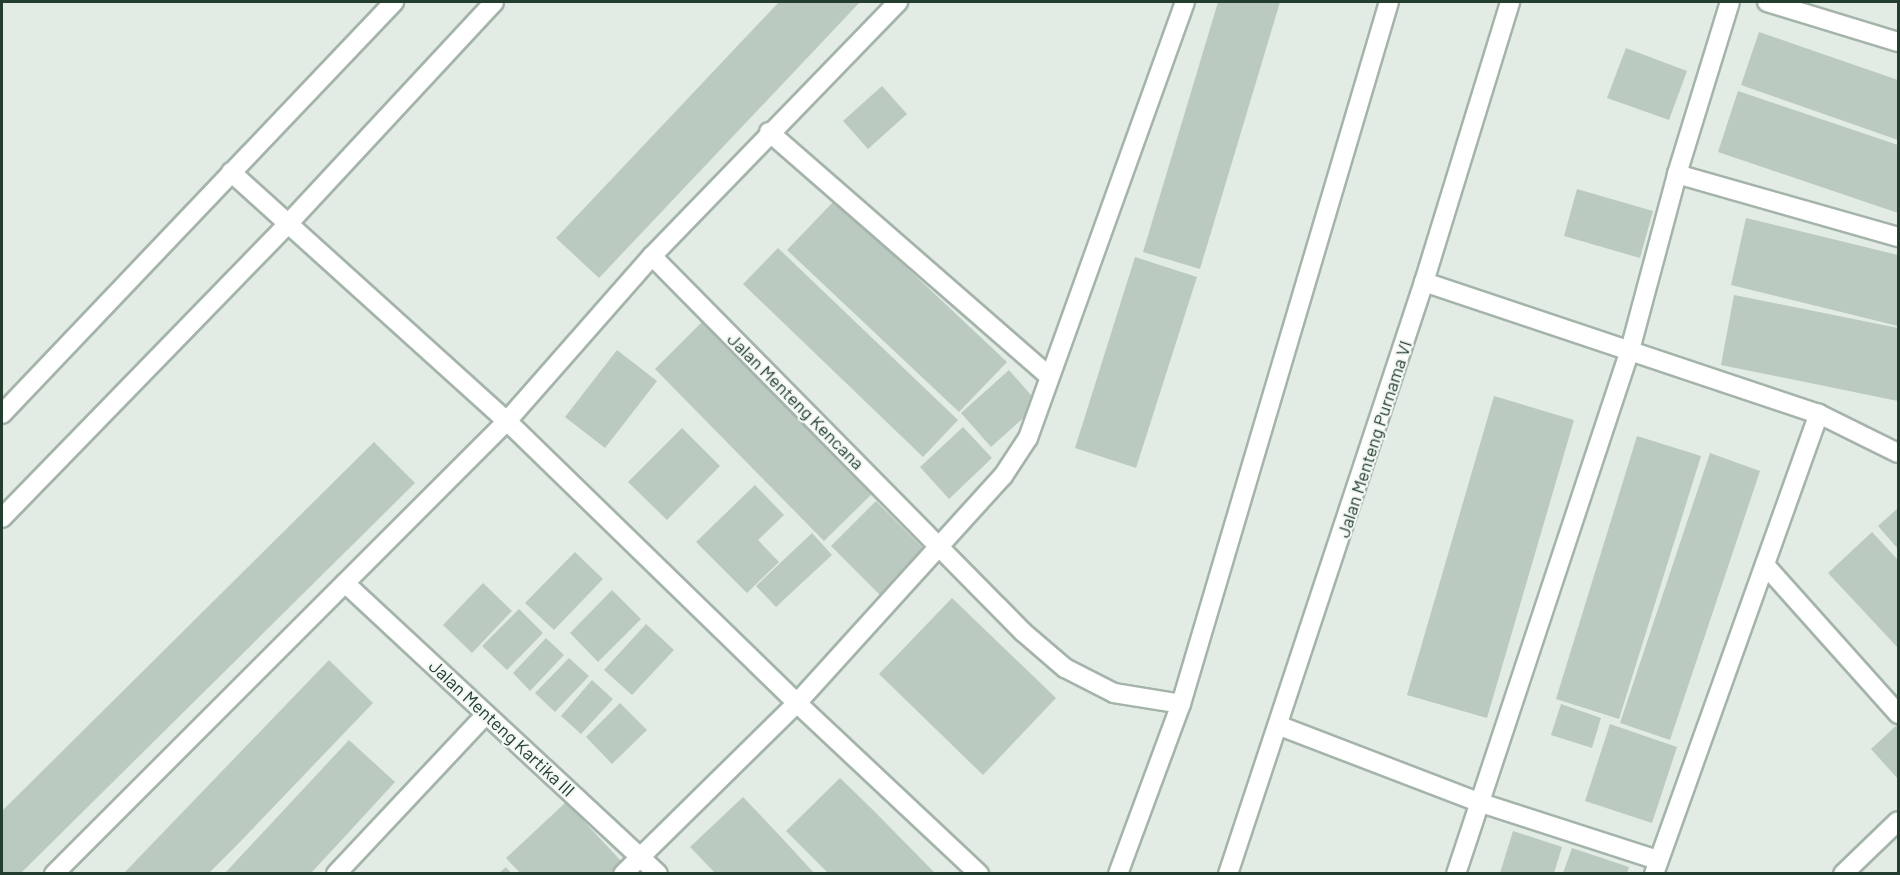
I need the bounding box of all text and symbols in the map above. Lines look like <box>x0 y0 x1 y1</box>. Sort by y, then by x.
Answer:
street label: Jalan Menteng Kencana <box>723 328 869 474</box>
street label: Jalan Menteng Purnama VI <box>1332 338 1416 540</box>
street label: Jalan Menteng Kartika III <box>425 655 579 801</box>

